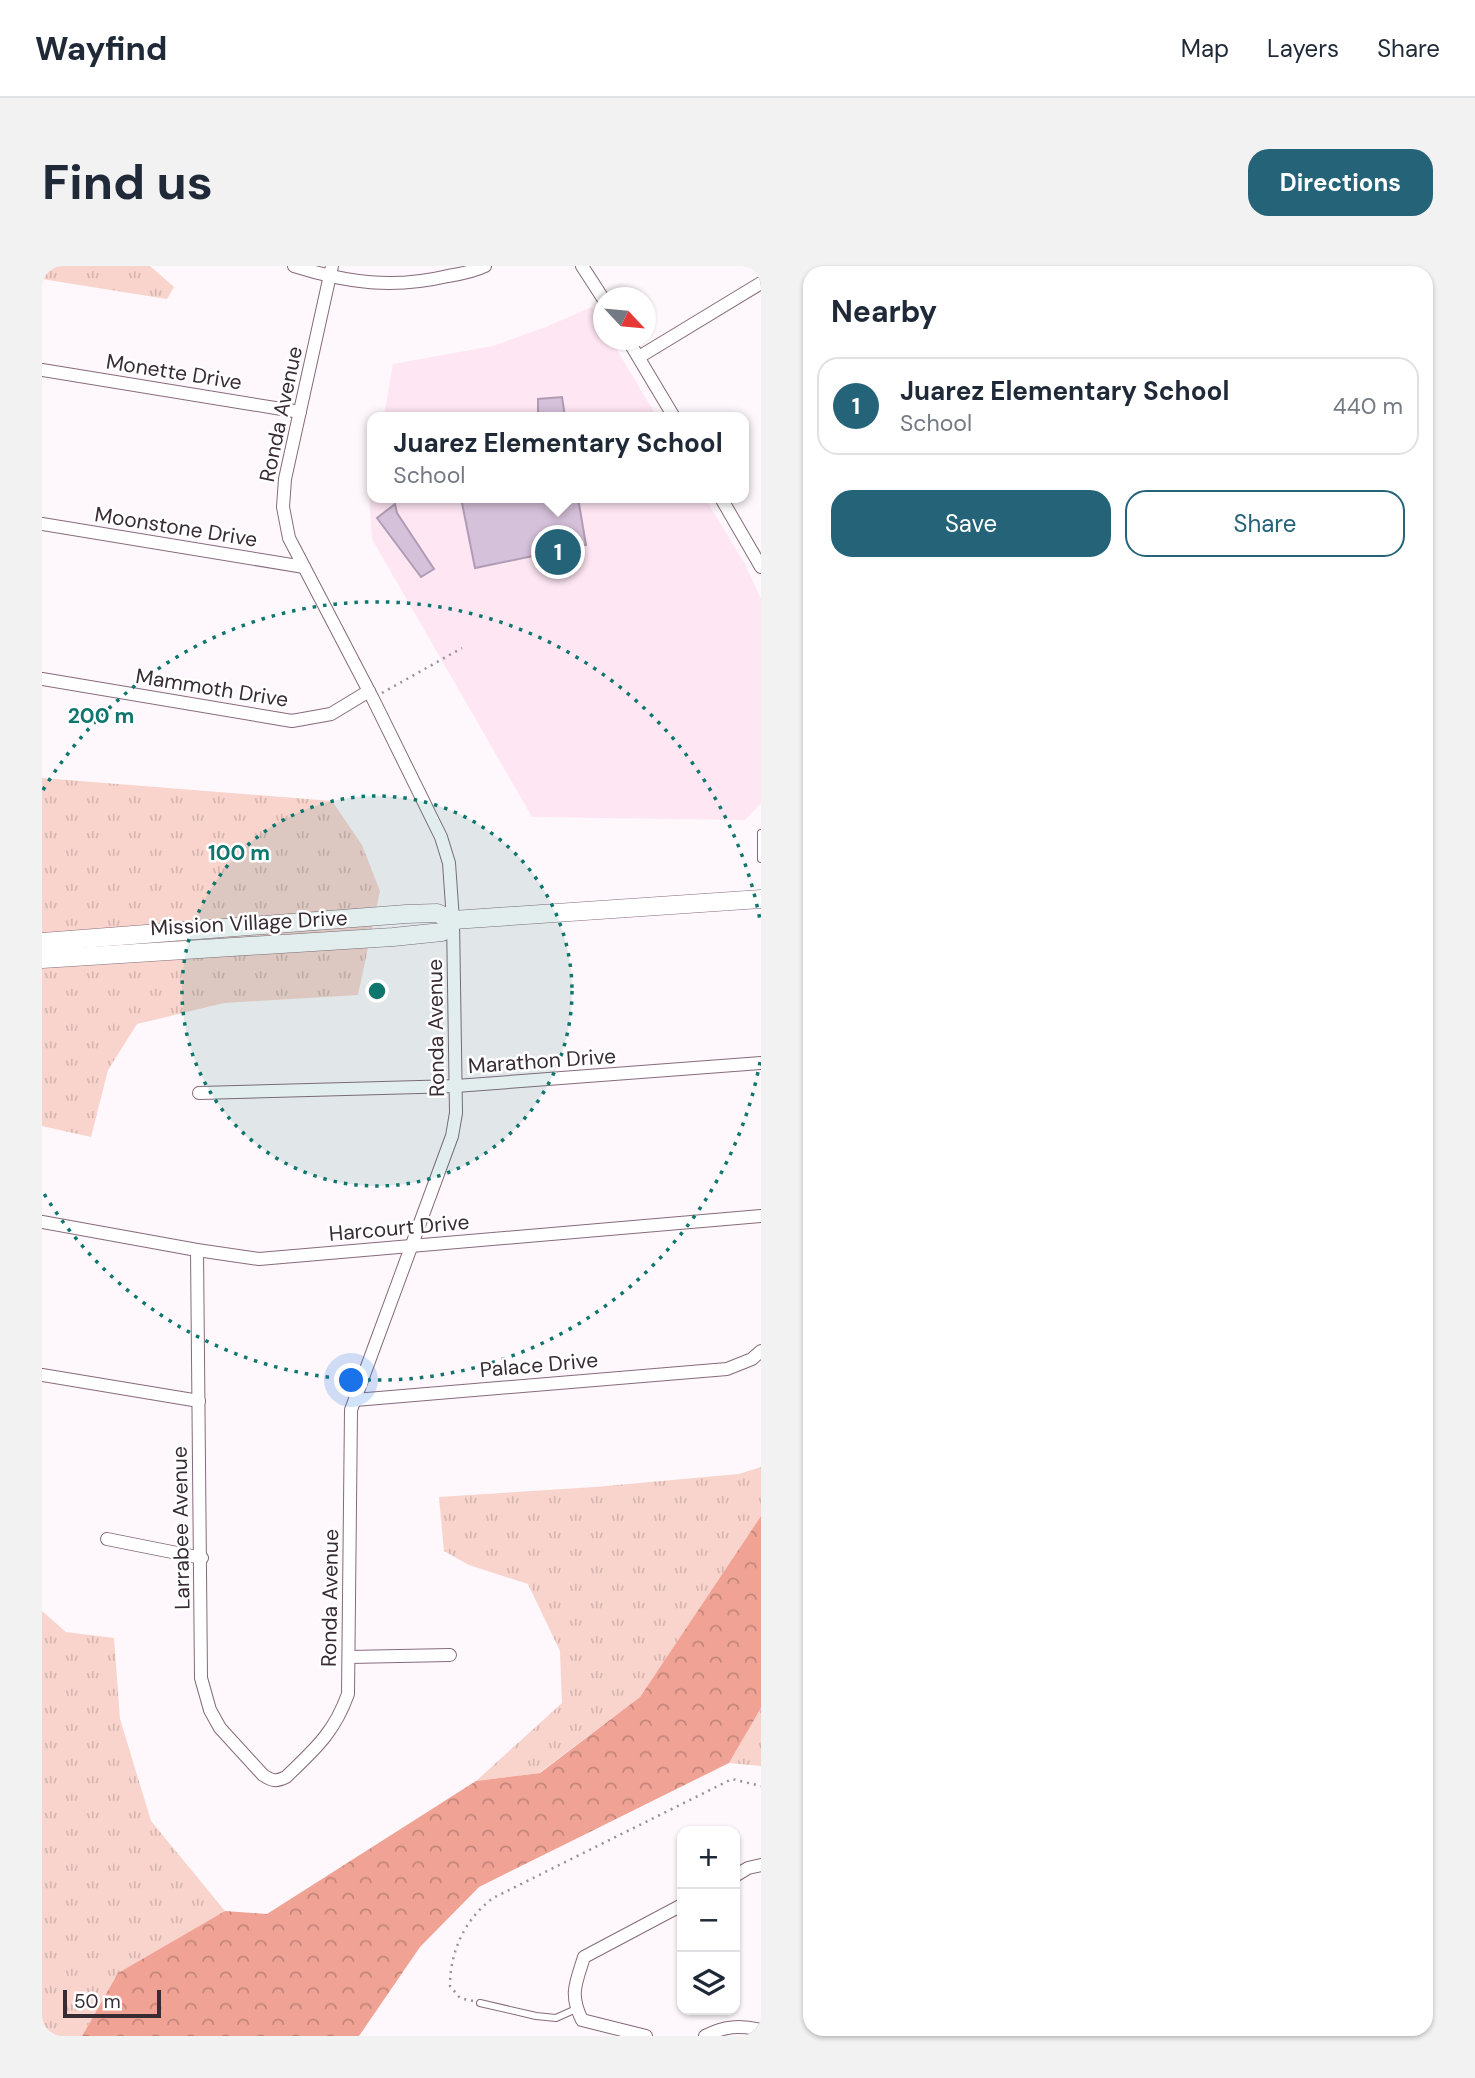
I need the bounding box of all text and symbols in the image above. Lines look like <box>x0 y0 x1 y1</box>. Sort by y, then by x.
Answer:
text: Wayfind <box>35 27 167 70</box>
text: Map <box>1181 33 1229 64</box>
text: Layers <box>1267 33 1339 64</box>
text: Share <box>1377 33 1440 64</box>
button: Directions <box>1248 149 1433 216</box>
text: Find us <box>42 150 213 214</box>
north arrow <box>593 287 656 350</box>
text: Nearby <box>831 292 937 331</box>
street label: Ronda Avenue <box>253 344 309 484</box>
street label: Monette Drive <box>104 347 244 397</box>
text: Juarez Elementary School <box>900 374 1229 408</box>
text: 1 <box>852 391 860 421</box>
text: 440 m <box>1333 391 1403 421</box>
text: School <box>900 408 972 438</box>
popup <box>367 412 749 503</box>
text: Juarez Elementary School <box>393 426 723 460</box>
text: School <box>393 460 465 490</box>
button: Save <box>831 490 1111 557</box>
button: Share <box>1125 490 1405 557</box>
street label: Moonstone Drive <box>93 500 259 554</box>
pin: 1 <box>535 526 581 578</box>
street label: Mammoth Drive <box>134 662 290 714</box>
text: 200 m <box>68 702 134 730</box>
text: 100 m <box>208 839 270 867</box>
street label: Mission Village Drive <box>150 904 348 942</box>
street label: Ronda Avenue <box>421 959 451 1097</box>
centre of rings <box>365 979 389 1003</box>
street label: Marathon Drive <box>467 1042 617 1080</box>
street label: Harcourt Drive <box>328 1208 470 1248</box>
street label: Palace Drive <box>479 1346 599 1384</box>
your location <box>334 1363 368 1397</box>
street label: Larrabee Avenue <box>166 1446 196 1610</box>
street label: Ronda Avenue <box>315 1529 345 1667</box>
map controls <box>677 1826 740 2015</box>
button: + <box>677 1826 740 1889</box>
button: − <box>677 1889 740 1952</box>
button: layers <box>677 1952 740 2015</box>
scale bar <box>63 1987 161 2019</box>
text: 50 m <box>74 1989 121 2014</box>

